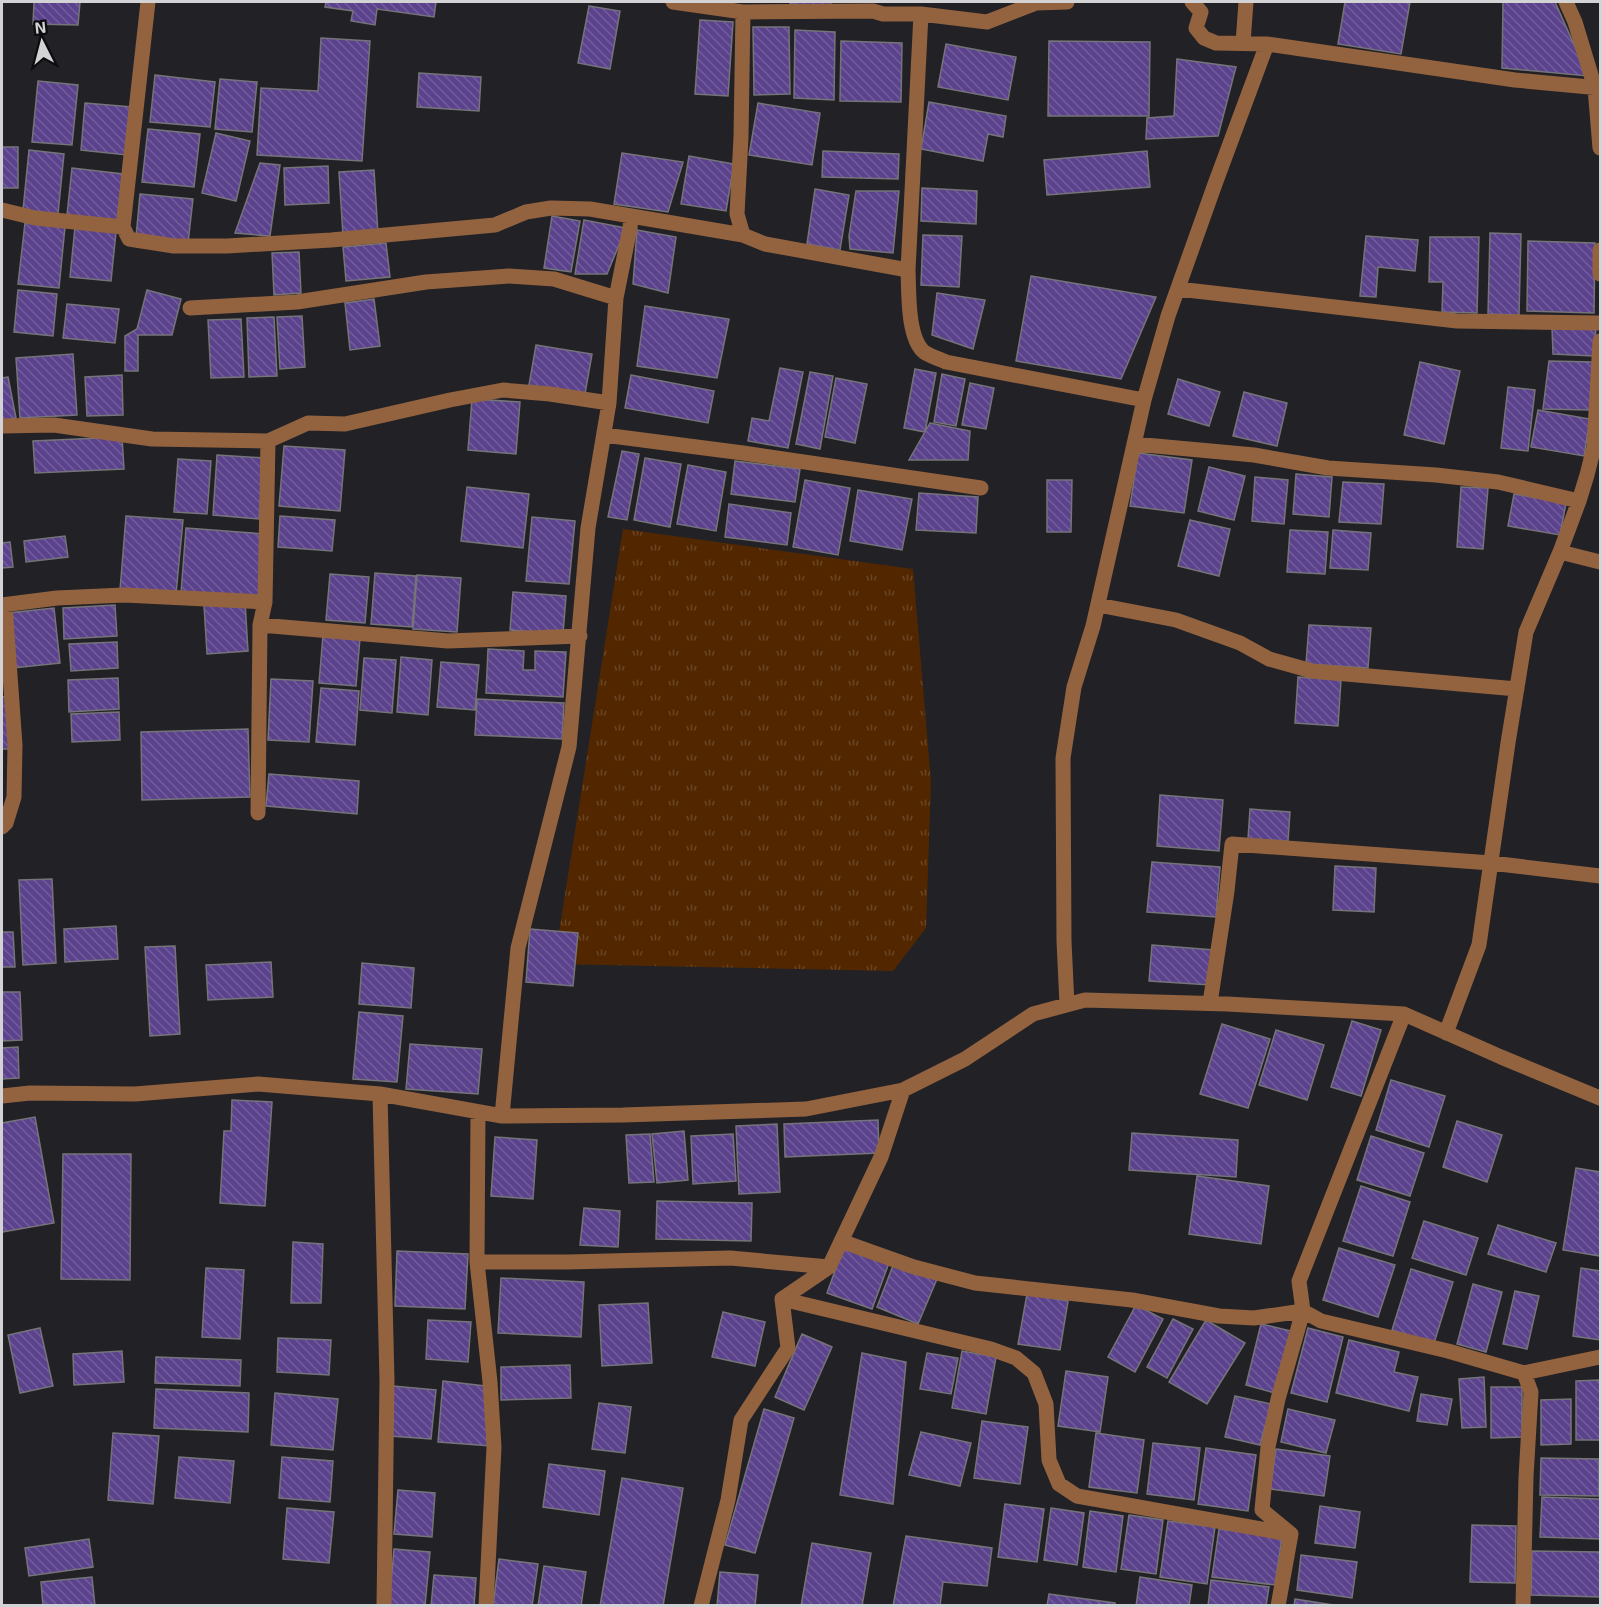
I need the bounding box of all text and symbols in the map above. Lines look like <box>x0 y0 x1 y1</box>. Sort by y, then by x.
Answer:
north arrow <box>12 12 72 72</box>
text: N <box>34 17 47 37</box>

